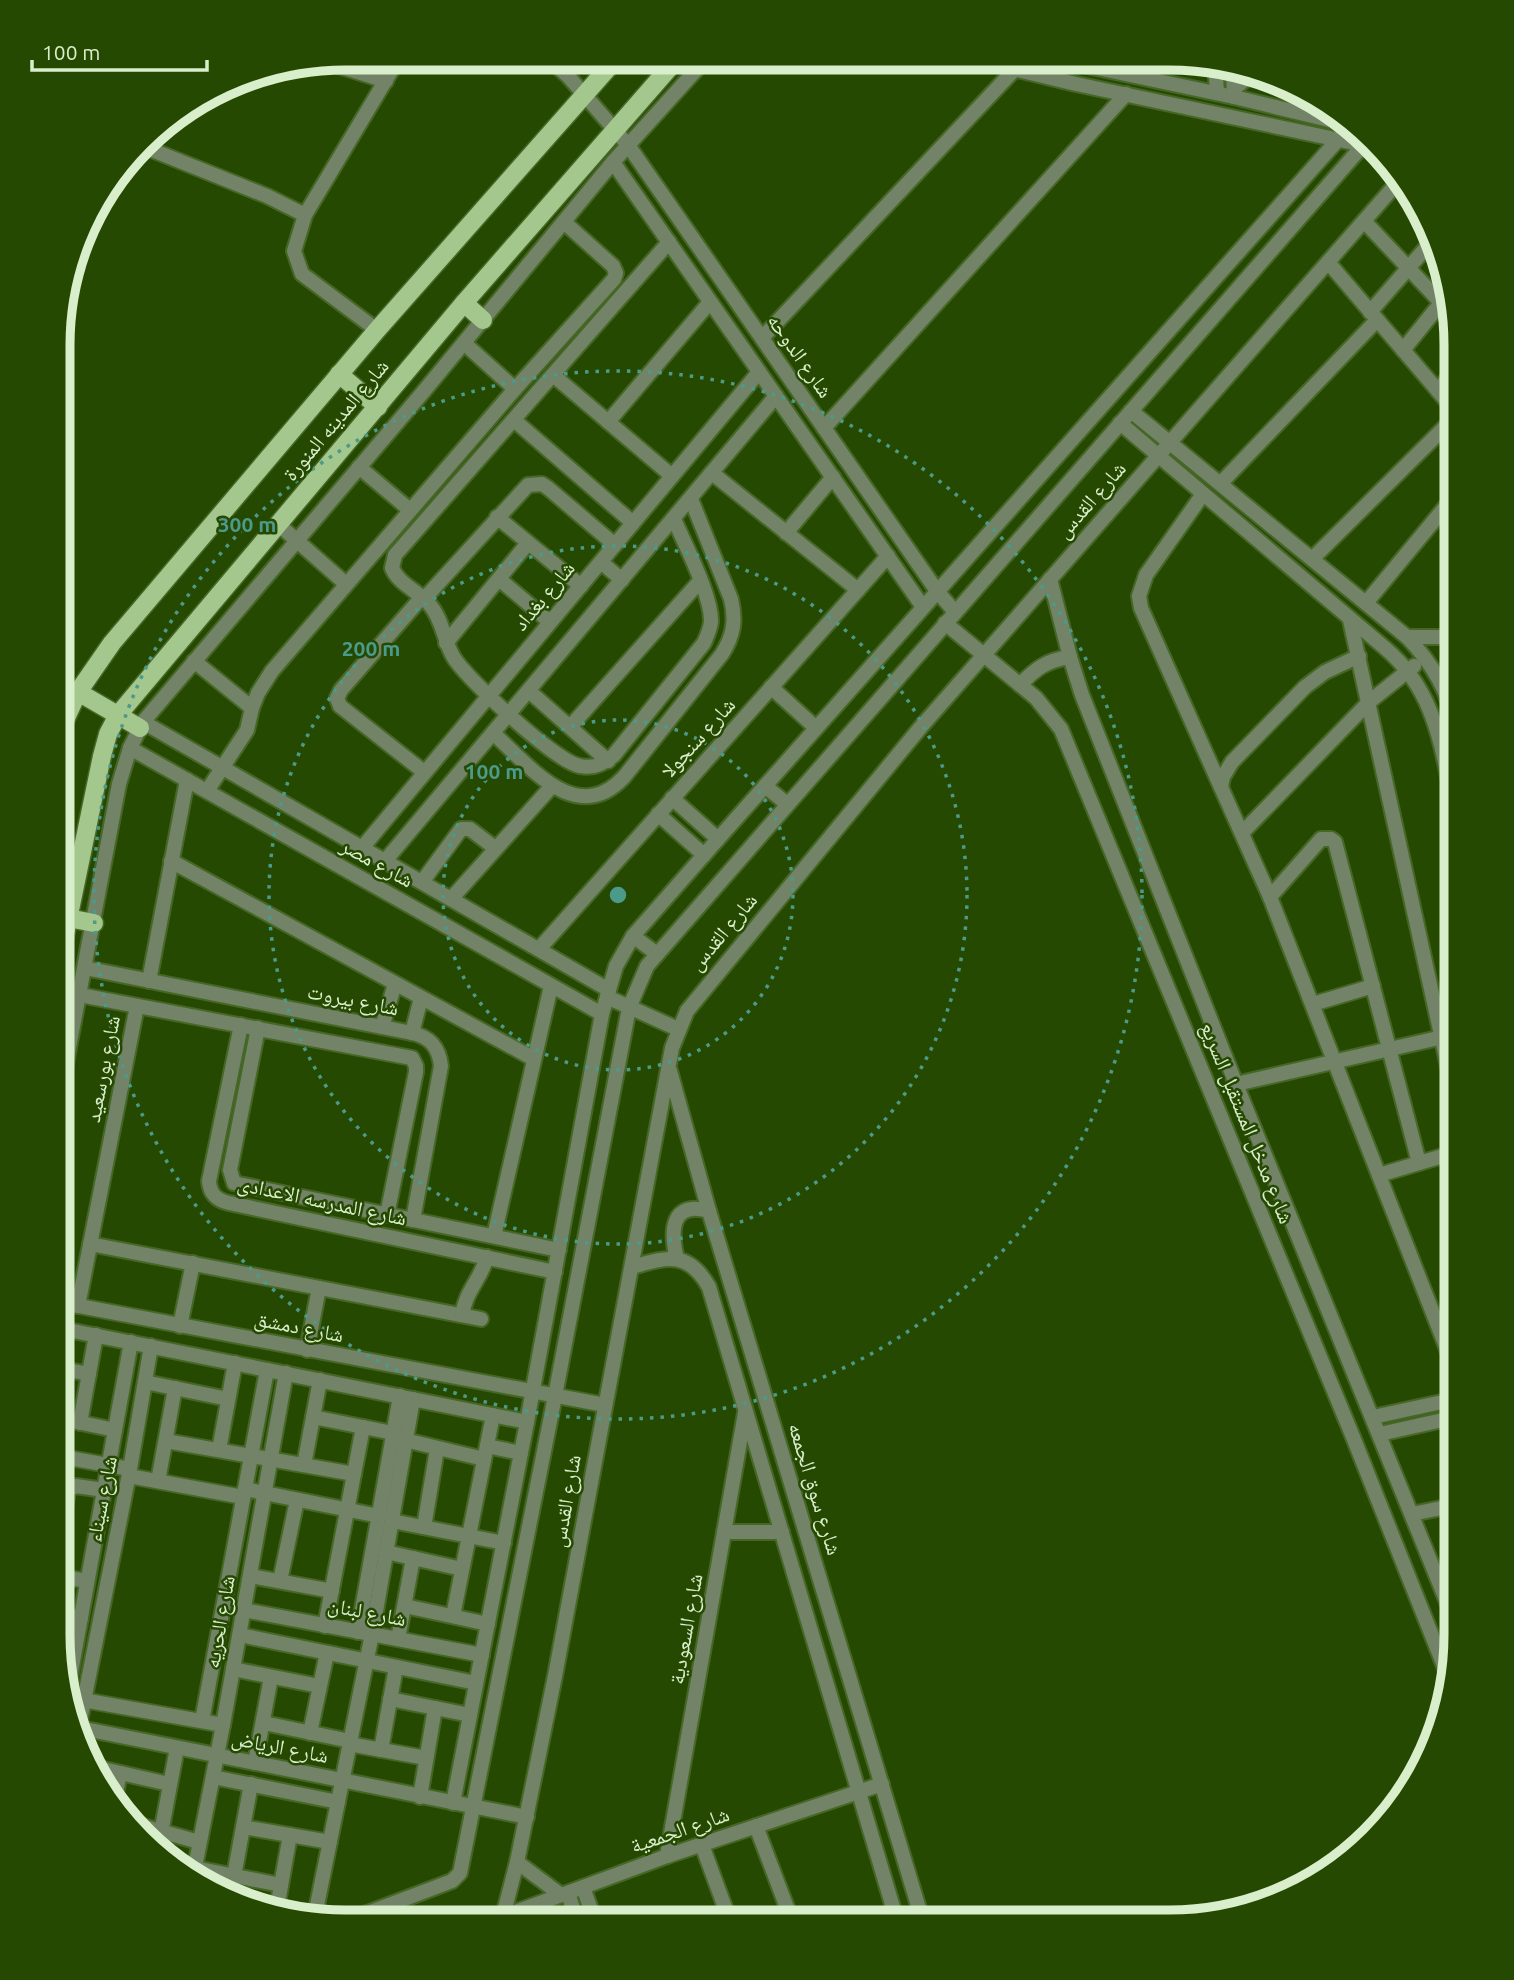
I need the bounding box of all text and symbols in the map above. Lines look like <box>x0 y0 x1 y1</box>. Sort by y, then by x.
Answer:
scale bar <box>32 28 206 72</box>
text: 100 m <box>42 40 100 64</box>
street label: شارع الدوحه <box>762 309 838 403</box>
street label: شارع المدينه المنورة <box>277 354 395 486</box>
street label: شارع القدس <box>1051 456 1131 544</box>
text: 300 m <box>218 512 276 536</box>
street label: شارع بغداد <box>507 556 581 636</box>
text: 200 m <box>342 636 400 660</box>
street label: شارع سنجولا <box>655 692 741 784</box>
text: 100 m <box>465 759 523 783</box>
street label: شارع مصر <box>335 832 418 894</box>
centre of rings <box>606 883 630 907</box>
street label: شارع القدس <box>683 888 763 976</box>
street label: شارع بيروت <box>305 978 401 1022</box>
street label: شارع بورسعيد <box>80 1013 126 1125</box>
street label: شارع مدخل المستقبل السريع <box>1195 1018 1299 1228</box>
street label: شارع المدرسه الاعدادى <box>235 1170 409 1232</box>
street label: شارع دمشق <box>252 1306 346 1348</box>
street label: شارع سوق الجمعه <box>783 1420 847 1558</box>
street label: شارع القدس <box>545 1453 587 1549</box>
street label: شارع سيناء <box>81 1454 123 1544</box>
street label: شارع السعودية <box>663 1572 709 1686</box>
street label: شارع الحريه <box>199 1574 241 1670</box>
street label: شارع لبنان <box>326 1592 408 1632</box>
street label: شارع الرياض <box>229 1725 331 1769</box>
street label: شارع الجمعية <box>627 1801 733 1859</box>

